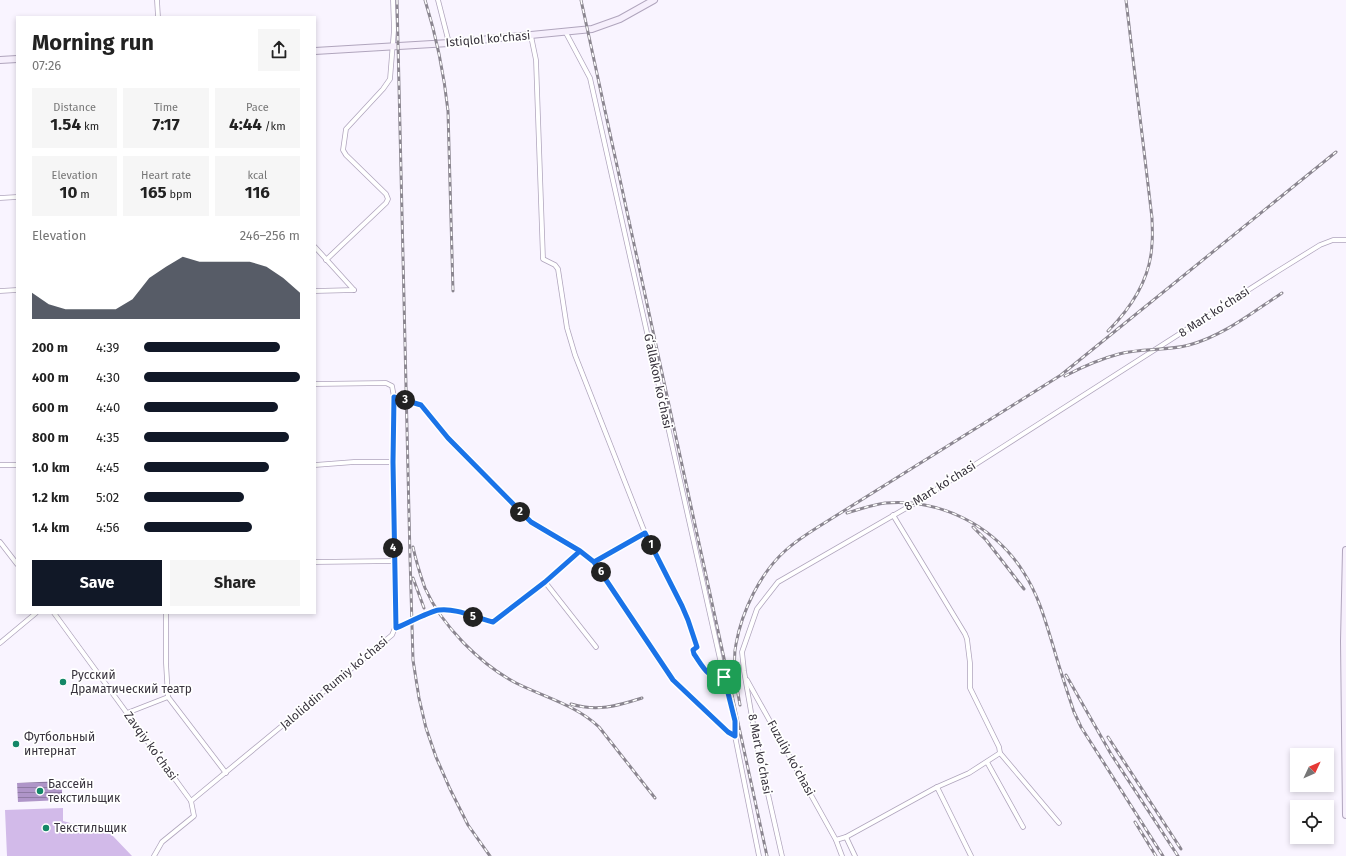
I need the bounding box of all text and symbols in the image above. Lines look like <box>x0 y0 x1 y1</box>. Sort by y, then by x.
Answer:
street label: Istiqlol ko'chasi <box>445 28 531 50</box>
text: Morning run <box>32 29 154 56</box>
button: share <box>258 29 300 71</box>
text: 07:26 <box>32 58 61 73</box>
text: Distance <box>53 101 96 114</box>
text: Time <box>154 101 178 114</box>
text: Pace <box>246 101 269 114</box>
text: 1.54 <box>50 114 81 135</box>
text: 7:17 <box>152 114 180 135</box>
text: 4:44 <box>229 114 262 135</box>
text: km <box>81 120 99 133</box>
text: /km <box>262 120 286 133</box>
text: Elevation <box>52 169 98 182</box>
text: Heart rate <box>141 169 191 182</box>
text: kcal <box>247 169 267 182</box>
text: 10 <box>60 182 77 203</box>
text: 165 <box>140 182 167 203</box>
text: 116 <box>245 182 270 203</box>
text: m <box>77 188 90 201</box>
text: bpm <box>167 188 192 201</box>
text: Elevation <box>32 228 86 243</box>
text: 246–256 m <box>240 228 300 243</box>
street label: 8 Mart koʻchasi <box>1175 283 1252 340</box>
street label: Gʻallakon koʻchasi <box>641 332 676 430</box>
text: 200 m <box>32 340 68 355</box>
text: 4:39 <box>96 340 119 355</box>
text: 400 m <box>32 370 69 385</box>
text: 4:30 <box>96 370 120 385</box>
pin: 3 <box>395 390 415 410</box>
text: 3 <box>402 393 408 406</box>
text: 600 m <box>32 400 69 415</box>
text: 4:40 <box>96 400 120 415</box>
text: 800 m <box>32 430 69 445</box>
text: 4:35 <box>96 430 119 445</box>
street label: 8 Mart koʻchasi <box>901 458 978 514</box>
text: 1.0 km <box>32 460 70 475</box>
text: 4:45 <box>96 460 119 475</box>
text: 1.2 km <box>32 490 69 505</box>
text: 5:02 <box>96 490 119 505</box>
pin: 2 <box>510 502 530 522</box>
text: 2 <box>517 505 523 518</box>
text: 1.4 km <box>32 520 69 535</box>
text: 4:56 <box>96 520 120 535</box>
pin: 1 <box>641 535 661 555</box>
pin: 4 <box>383 538 403 558</box>
text: 1 <box>648 538 654 551</box>
text: 4 <box>390 541 396 554</box>
button: Save <box>32 560 162 606</box>
button: Share <box>170 560 300 606</box>
pin: 6 <box>591 562 611 582</box>
text: 6 <box>598 565 604 578</box>
pin: 5 <box>463 607 483 627</box>
text: 5 <box>470 610 476 623</box>
street label: Jaloliddin Rumiy koʻchasi <box>277 633 391 732</box>
pin <box>707 660 741 694</box>
icon: arrive <box>713 666 735 688</box>
place label: Русский Драматический театр <box>70 668 192 696</box>
marker: Русский Драматический театр <box>58 677 68 687</box>
street label: Zavqiy koʻchasi <box>121 708 181 783</box>
street label: 8 Mart koʻchasi <box>745 712 776 795</box>
street label: Fuzuliy koʻchasi <box>764 717 818 798</box>
place label: Футбольный интернат <box>24 730 95 758</box>
marker: Футбольный интернат <box>11 739 21 749</box>
north arrow <box>1290 748 1334 792</box>
map controls <box>1290 748 1334 844</box>
place label: Бассейн текстильщик <box>48 777 121 805</box>
marker: Бассейн текстильщик <box>35 786 45 796</box>
button: locate <box>1290 800 1334 844</box>
place label: Текстильщик <box>54 821 127 835</box>
marker: Текстильщик <box>41 823 51 833</box>

